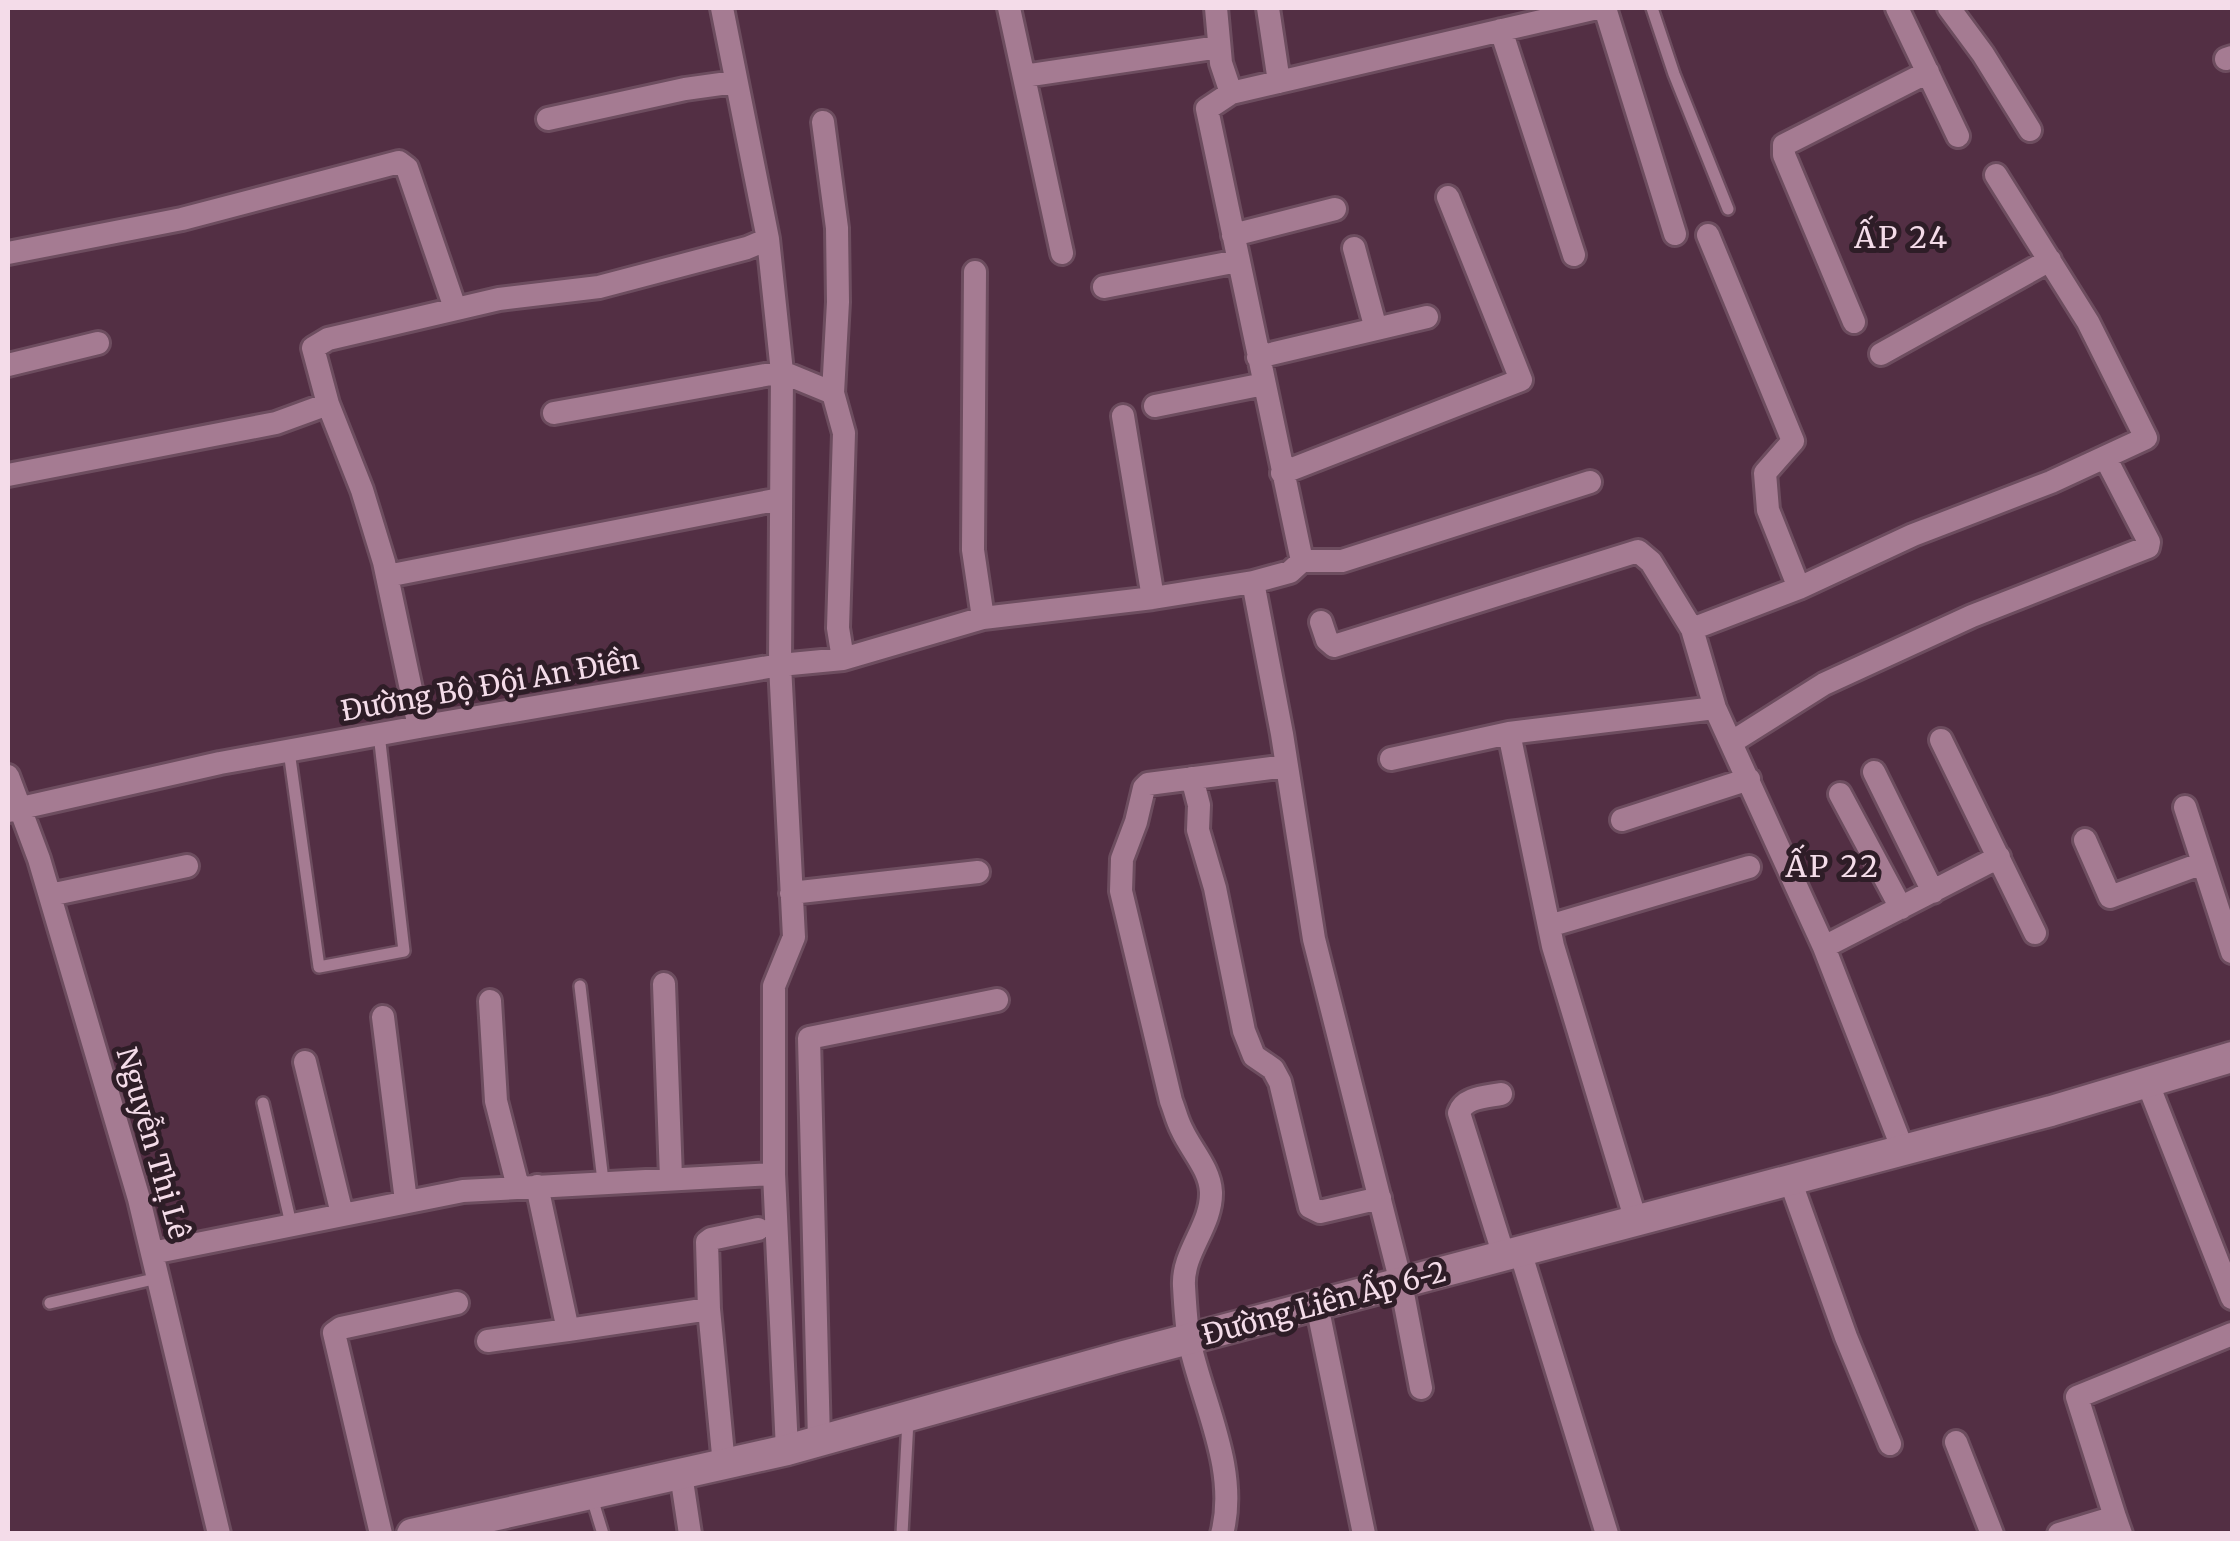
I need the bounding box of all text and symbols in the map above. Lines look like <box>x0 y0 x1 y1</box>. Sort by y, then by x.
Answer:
district label: ẤP 24 <box>1853 215 1950 256</box>
street label: Đường Bộ Đội An Điền <box>338 641 642 729</box>
district label: ẤP 22 <box>1784 844 1881 885</box>
street label: Nguyễn Thị Lê <box>109 1043 197 1243</box>
street label: Đường Liên Ấp 6-2 <box>1197 1250 1450 1353</box>

